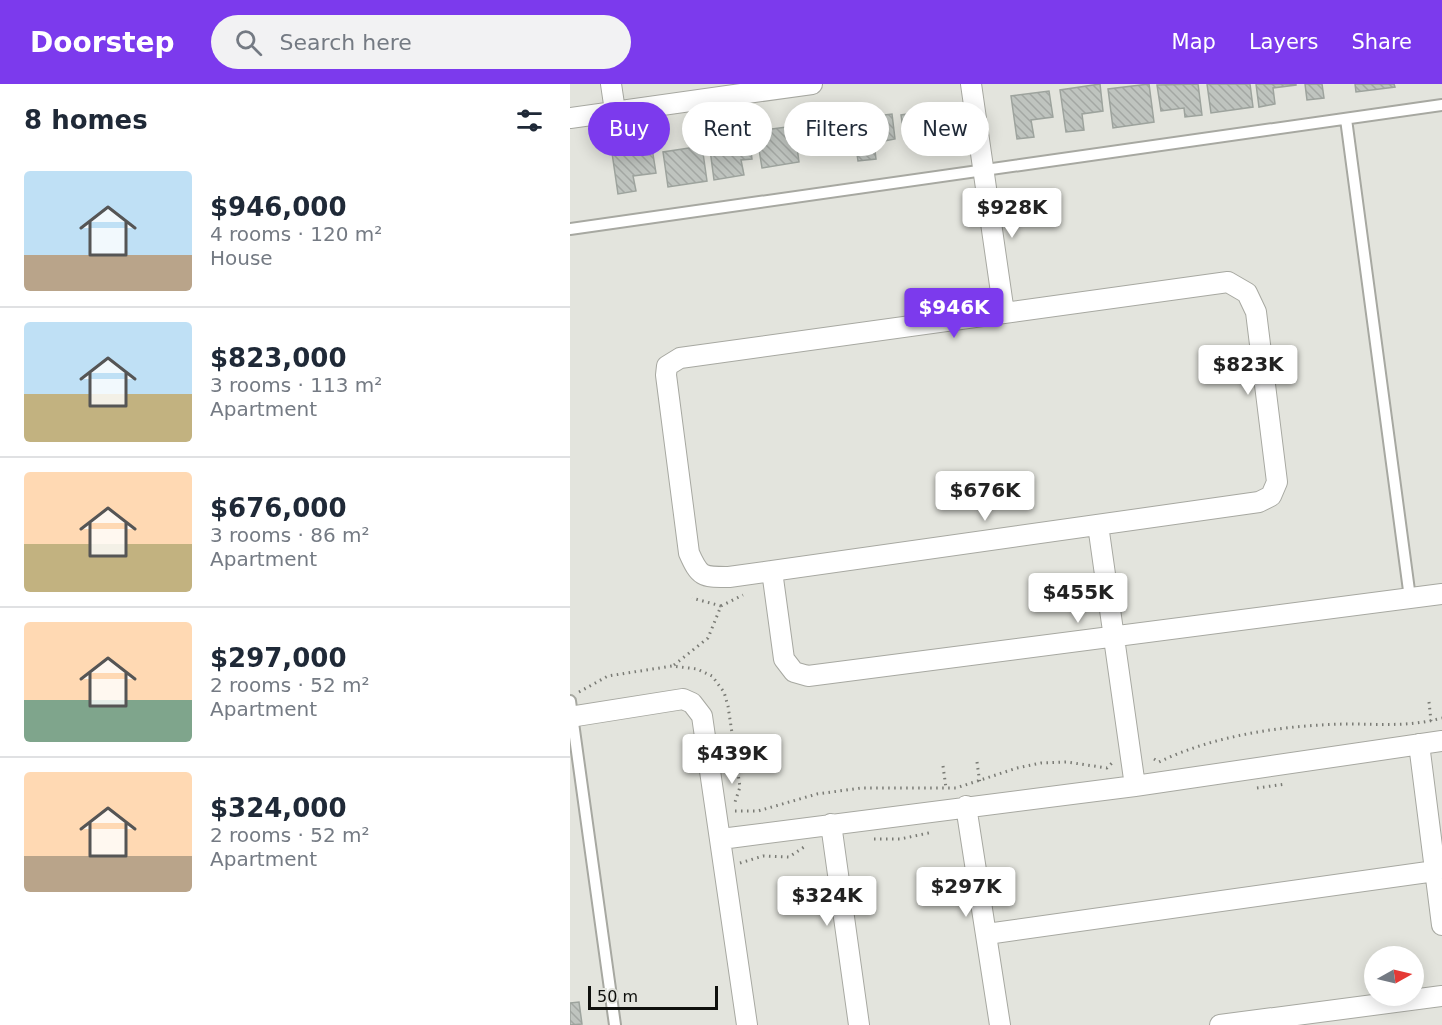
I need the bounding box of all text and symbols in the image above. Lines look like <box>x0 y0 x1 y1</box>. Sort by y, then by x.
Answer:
search box <box>211 15 631 69</box>
text: Doorstep <box>30 26 175 59</box>
icon: search <box>232 26 265 59</box>
text: Search here <box>280 30 412 55</box>
text: Map <box>1172 30 1216 54</box>
text: Layers <box>1249 30 1318 54</box>
text: Share <box>1351 30 1412 54</box>
chip: Buy <box>588 102 670 156</box>
chip: Rent <box>682 102 772 156</box>
chip: Filters <box>784 102 889 156</box>
chip: New <box>901 102 989 156</box>
icon: filters <box>513 104 546 137</box>
text: 8 homes <box>24 105 148 135</box>
pin: $928K <box>970 188 1054 239</box>
text: $946,000 <box>210 192 347 222</box>
icon: home <box>72 195 144 267</box>
text: $928K <box>976 195 1048 219</box>
text: 4 rooms · 120 m² <box>210 222 382 246</box>
text: House <box>210 246 273 270</box>
pin: $946K <box>912 288 996 339</box>
text: $946K <box>918 295 990 319</box>
text: $823,000 <box>210 343 347 373</box>
pin: $823K <box>1206 345 1290 396</box>
icon: home <box>72 346 144 418</box>
text: $823K <box>1212 352 1284 376</box>
text: 3 rooms · 113 m² <box>210 373 382 397</box>
text: Apartment <box>210 397 317 421</box>
pin: $676K <box>943 471 1027 522</box>
text: $676K <box>949 478 1021 502</box>
text: $676,000 <box>210 493 347 523</box>
icon: home <box>72 496 144 568</box>
text: 3 rooms · 86 m² <box>210 523 370 547</box>
text: Apartment <box>210 547 317 571</box>
pin: $455K <box>1036 573 1120 624</box>
text: $455K <box>1042 580 1114 604</box>
text: $297,000 <box>210 643 347 673</box>
icon: home <box>72 646 144 718</box>
text: 2 rooms · 52 m² <box>210 673 370 697</box>
text: Apartment <box>210 697 317 721</box>
pin: $439K <box>690 734 774 785</box>
text: $439K <box>696 741 768 765</box>
text: $324,000 <box>210 793 347 823</box>
icon: home <box>72 796 144 868</box>
text: 2 rooms · 52 m² <box>210 823 370 847</box>
text: Apartment <box>210 847 317 871</box>
pin: $297K <box>924 867 1008 918</box>
text: $297K <box>930 874 1002 898</box>
pin: $324K <box>785 876 869 927</box>
text: $324K <box>791 883 863 907</box>
north arrow <box>1364 946 1424 1006</box>
map controls <box>1364 946 1424 1006</box>
scale bar <box>588 983 718 1010</box>
text: 50 m <box>597 987 638 1006</box>

